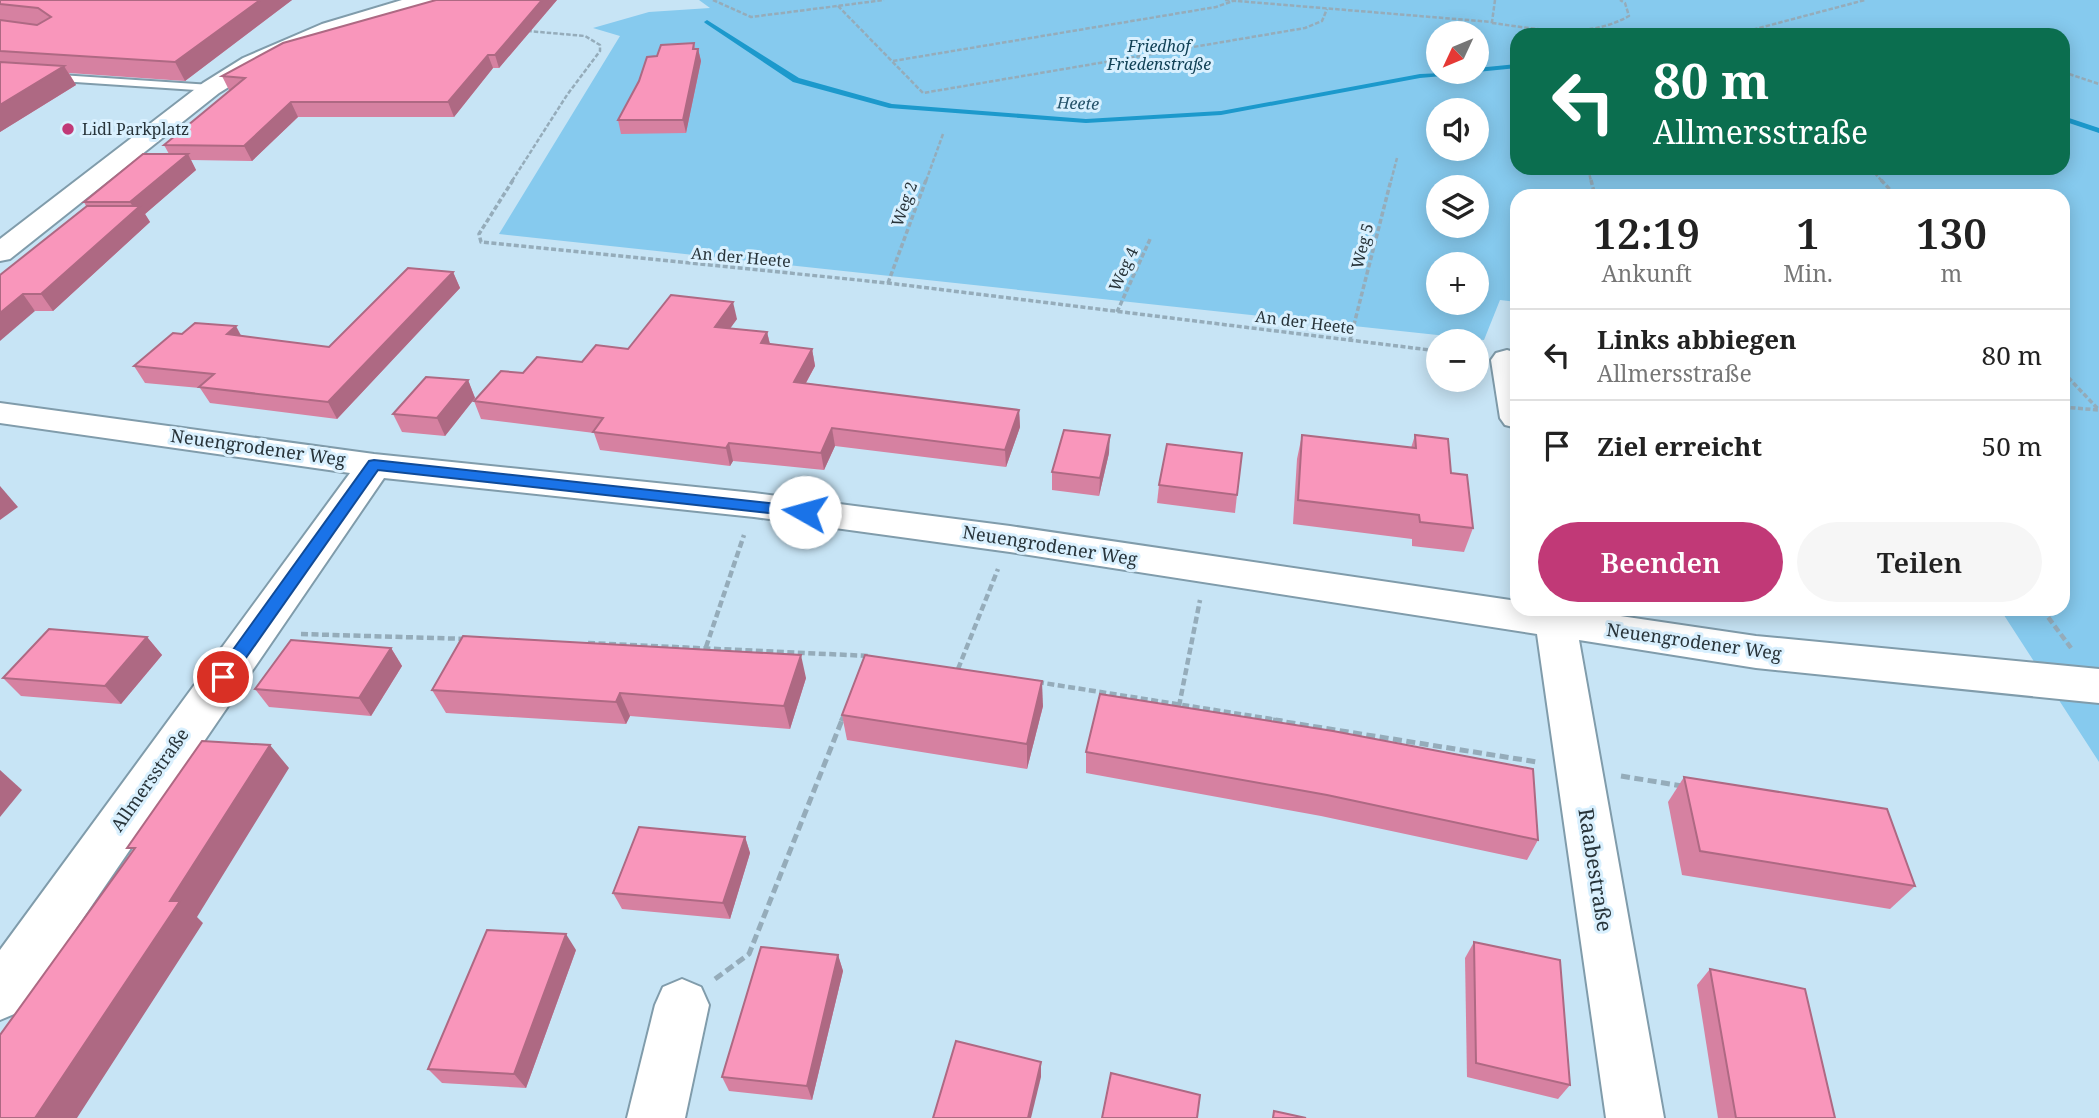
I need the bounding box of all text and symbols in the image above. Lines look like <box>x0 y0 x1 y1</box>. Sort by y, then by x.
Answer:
north arrow <box>1426 21 1489 84</box>
map controls <box>1426 21 1489 392</box>
park label: Friedhof Friedenstraße <box>1106 35 1211 75</box>
text: 80 m <box>1653 47 1769 113</box>
icon: left <box>1538 56 1629 147</box>
water label: Heete <box>1056 91 1100 115</box>
button: sound <box>1426 98 1489 161</box>
text: Allmersstraße <box>1653 110 1868 153</box>
place label: Lidl Parkplatz <box>82 118 189 140</box>
marker: Lidl Parkplatz <box>60 121 76 137</box>
button: layers <box>1426 175 1489 238</box>
street label: Weg 2 <box>886 179 922 229</box>
text: 12:19 <box>1593 204 1700 261</box>
text: 1 <box>1796 204 1820 261</box>
text: 130 <box>1916 204 1987 261</box>
street label: Weg 5 <box>1346 221 1378 271</box>
street label: An der Heete <box>690 242 792 272</box>
street label: Weg 4 <box>1103 243 1143 295</box>
button: + <box>1426 252 1489 315</box>
text: Ankunft <box>1601 257 1692 289</box>
text: Min. <box>1783 257 1833 289</box>
text: m <box>1941 257 1962 289</box>
street label: An der Heete <box>1254 305 1356 339</box>
text: Links abbiegen <box>1597 321 1796 357</box>
button: − <box>1426 329 1489 392</box>
icon: left <box>1538 336 1576 374</box>
text: 80 m <box>1982 337 2042 373</box>
text: Allmersstraße <box>1597 357 1752 389</box>
street label: Neuengrodener Weg <box>169 423 348 471</box>
icon: arrive <box>1538 427 1576 465</box>
text: Ziel erreicht <box>1597 428 1762 464</box>
text: 50 m <box>1982 428 2042 464</box>
position arrow <box>768 475 842 549</box>
street label: Neuengrodener Weg <box>961 519 1140 571</box>
button: Beenden <box>1538 522 1783 602</box>
button: Teilen <box>1797 522 2042 602</box>
street label: Neuengrodener Weg <box>1605 617 1784 665</box>
pin <box>193 647 253 707</box>
icon: arrive <box>204 658 242 696</box>
street label: Allmersstraße <box>105 723 194 836</box>
street label: Raabestraße <box>1572 806 1620 934</box>

